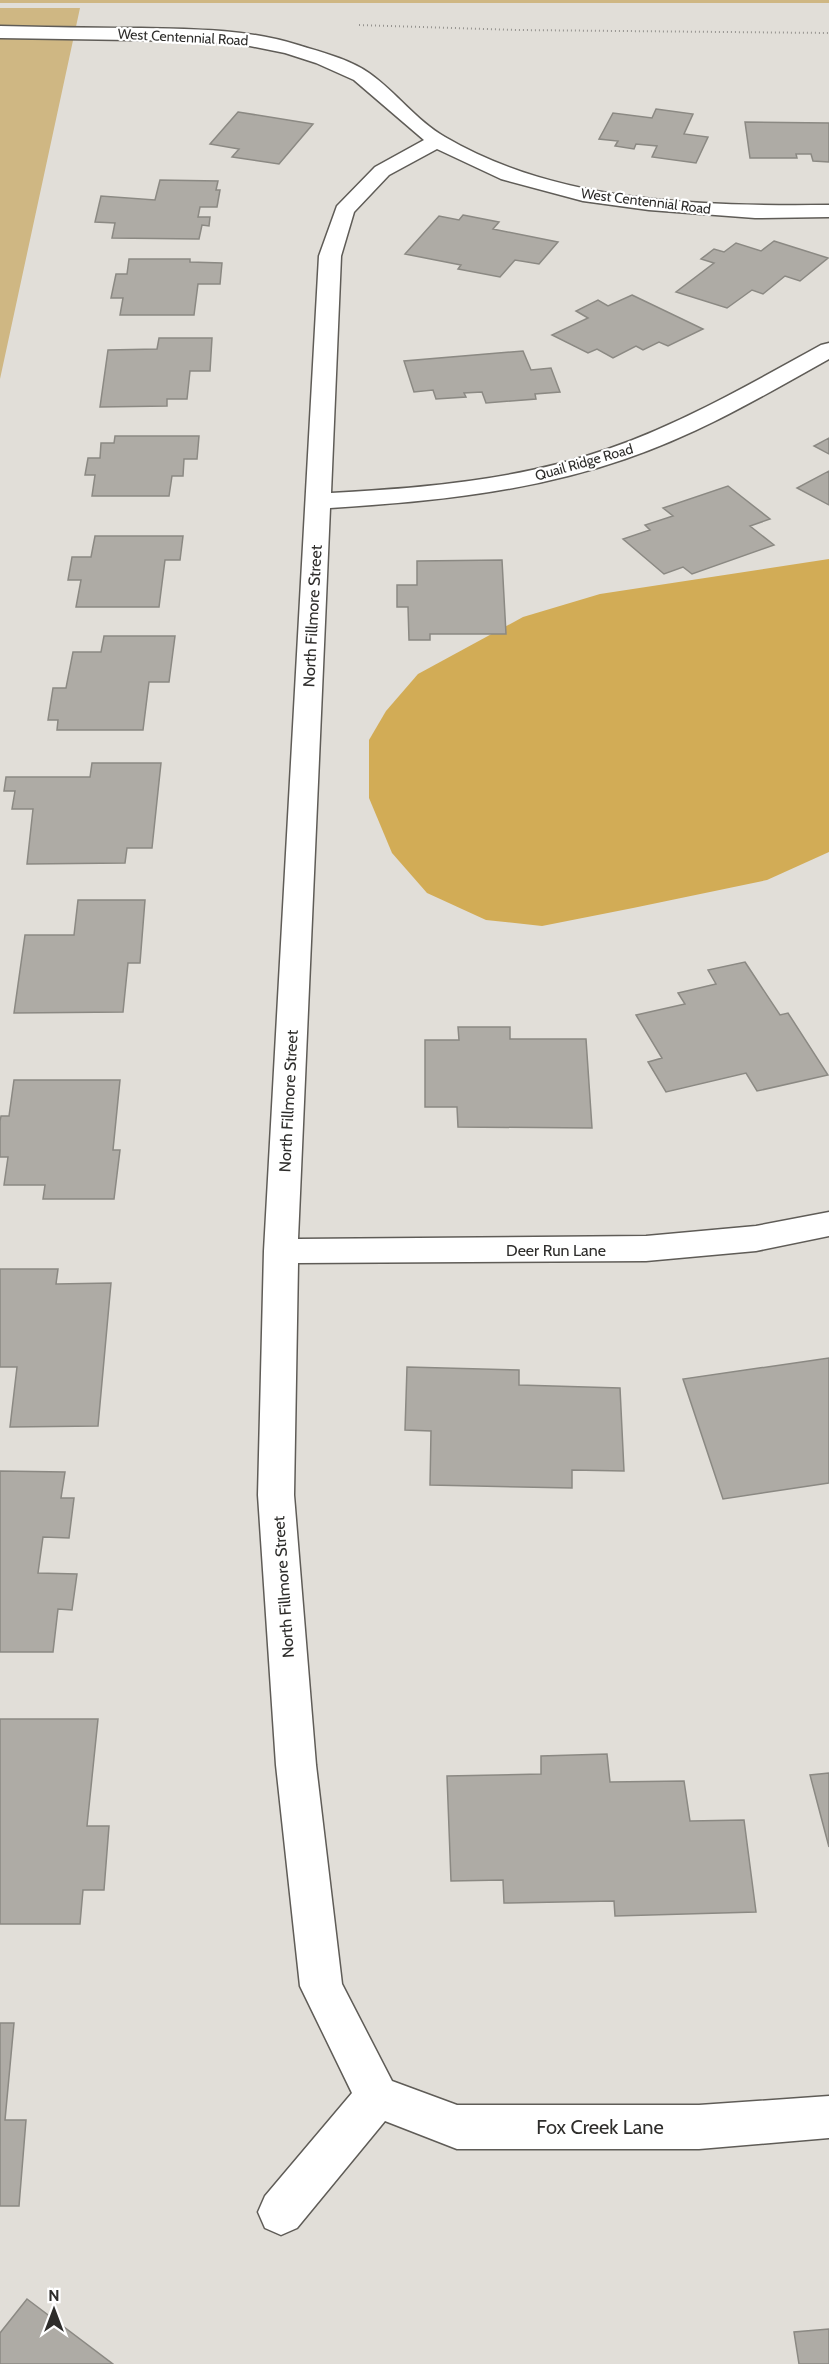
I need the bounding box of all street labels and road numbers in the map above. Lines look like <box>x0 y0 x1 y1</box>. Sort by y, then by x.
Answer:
street label: West Centennial Road <box>117 25 249 49</box>
street label: West Centennial Road <box>580 184 712 218</box>
street label: Quail Ridge Road <box>533 439 635 485</box>
street label: North Fillmore Street <box>299 544 326 688</box>
street label: North Fillmore Street <box>275 1029 302 1173</box>
street label: Deer Run Lane <box>506 1241 606 1260</box>
street label: North Fillmore Street <box>269 1515 298 1659</box>
street label: Fox Creek Lane <box>536 2115 664 2139</box>

